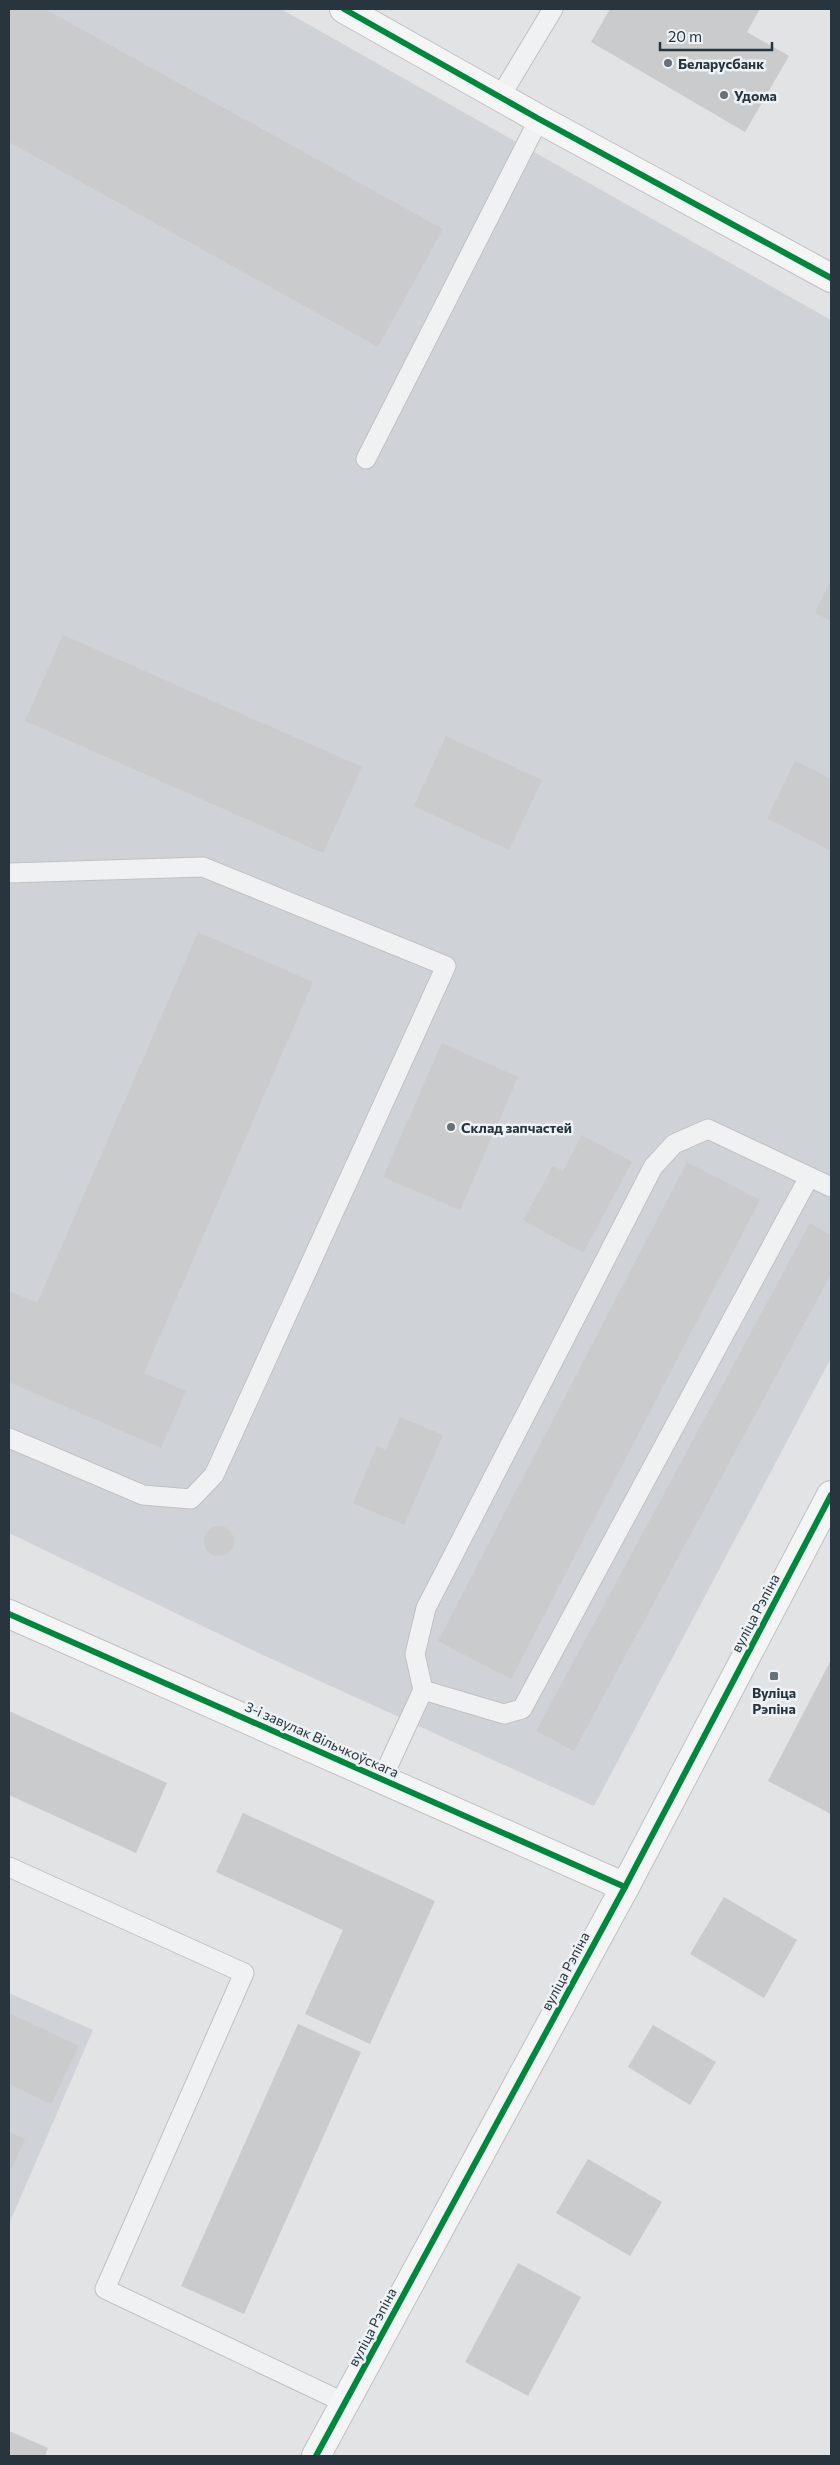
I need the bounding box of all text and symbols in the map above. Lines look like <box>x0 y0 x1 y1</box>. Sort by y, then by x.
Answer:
scale bar <box>660 20 772 52</box>
text: 20 m <box>668 27 702 45</box>
place label: Беларусбанк <box>678 55 764 72</box>
marker: Беларусбанк <box>662 57 674 69</box>
place label: Удома <box>734 87 777 104</box>
marker: Удома <box>718 89 730 101</box>
place label: Склад запчастей <box>461 1119 572 1136</box>
marker: Склад запчастей <box>445 1121 457 1133</box>
street label: вуліца Рэпіна <box>727 1571 783 1655</box>
marker: Вуліца Рэпіна <box>768 1670 780 1682</box>
place label: Вуліца Рэпіна <box>752 1684 796 1717</box>
street label: 3-і завулак Вільчкоўскага <box>242 1697 402 1781</box>
street label: вуліца Рэпіна <box>537 1929 593 2013</box>
street label: вуліца Рэпіна <box>344 2285 400 2369</box>

